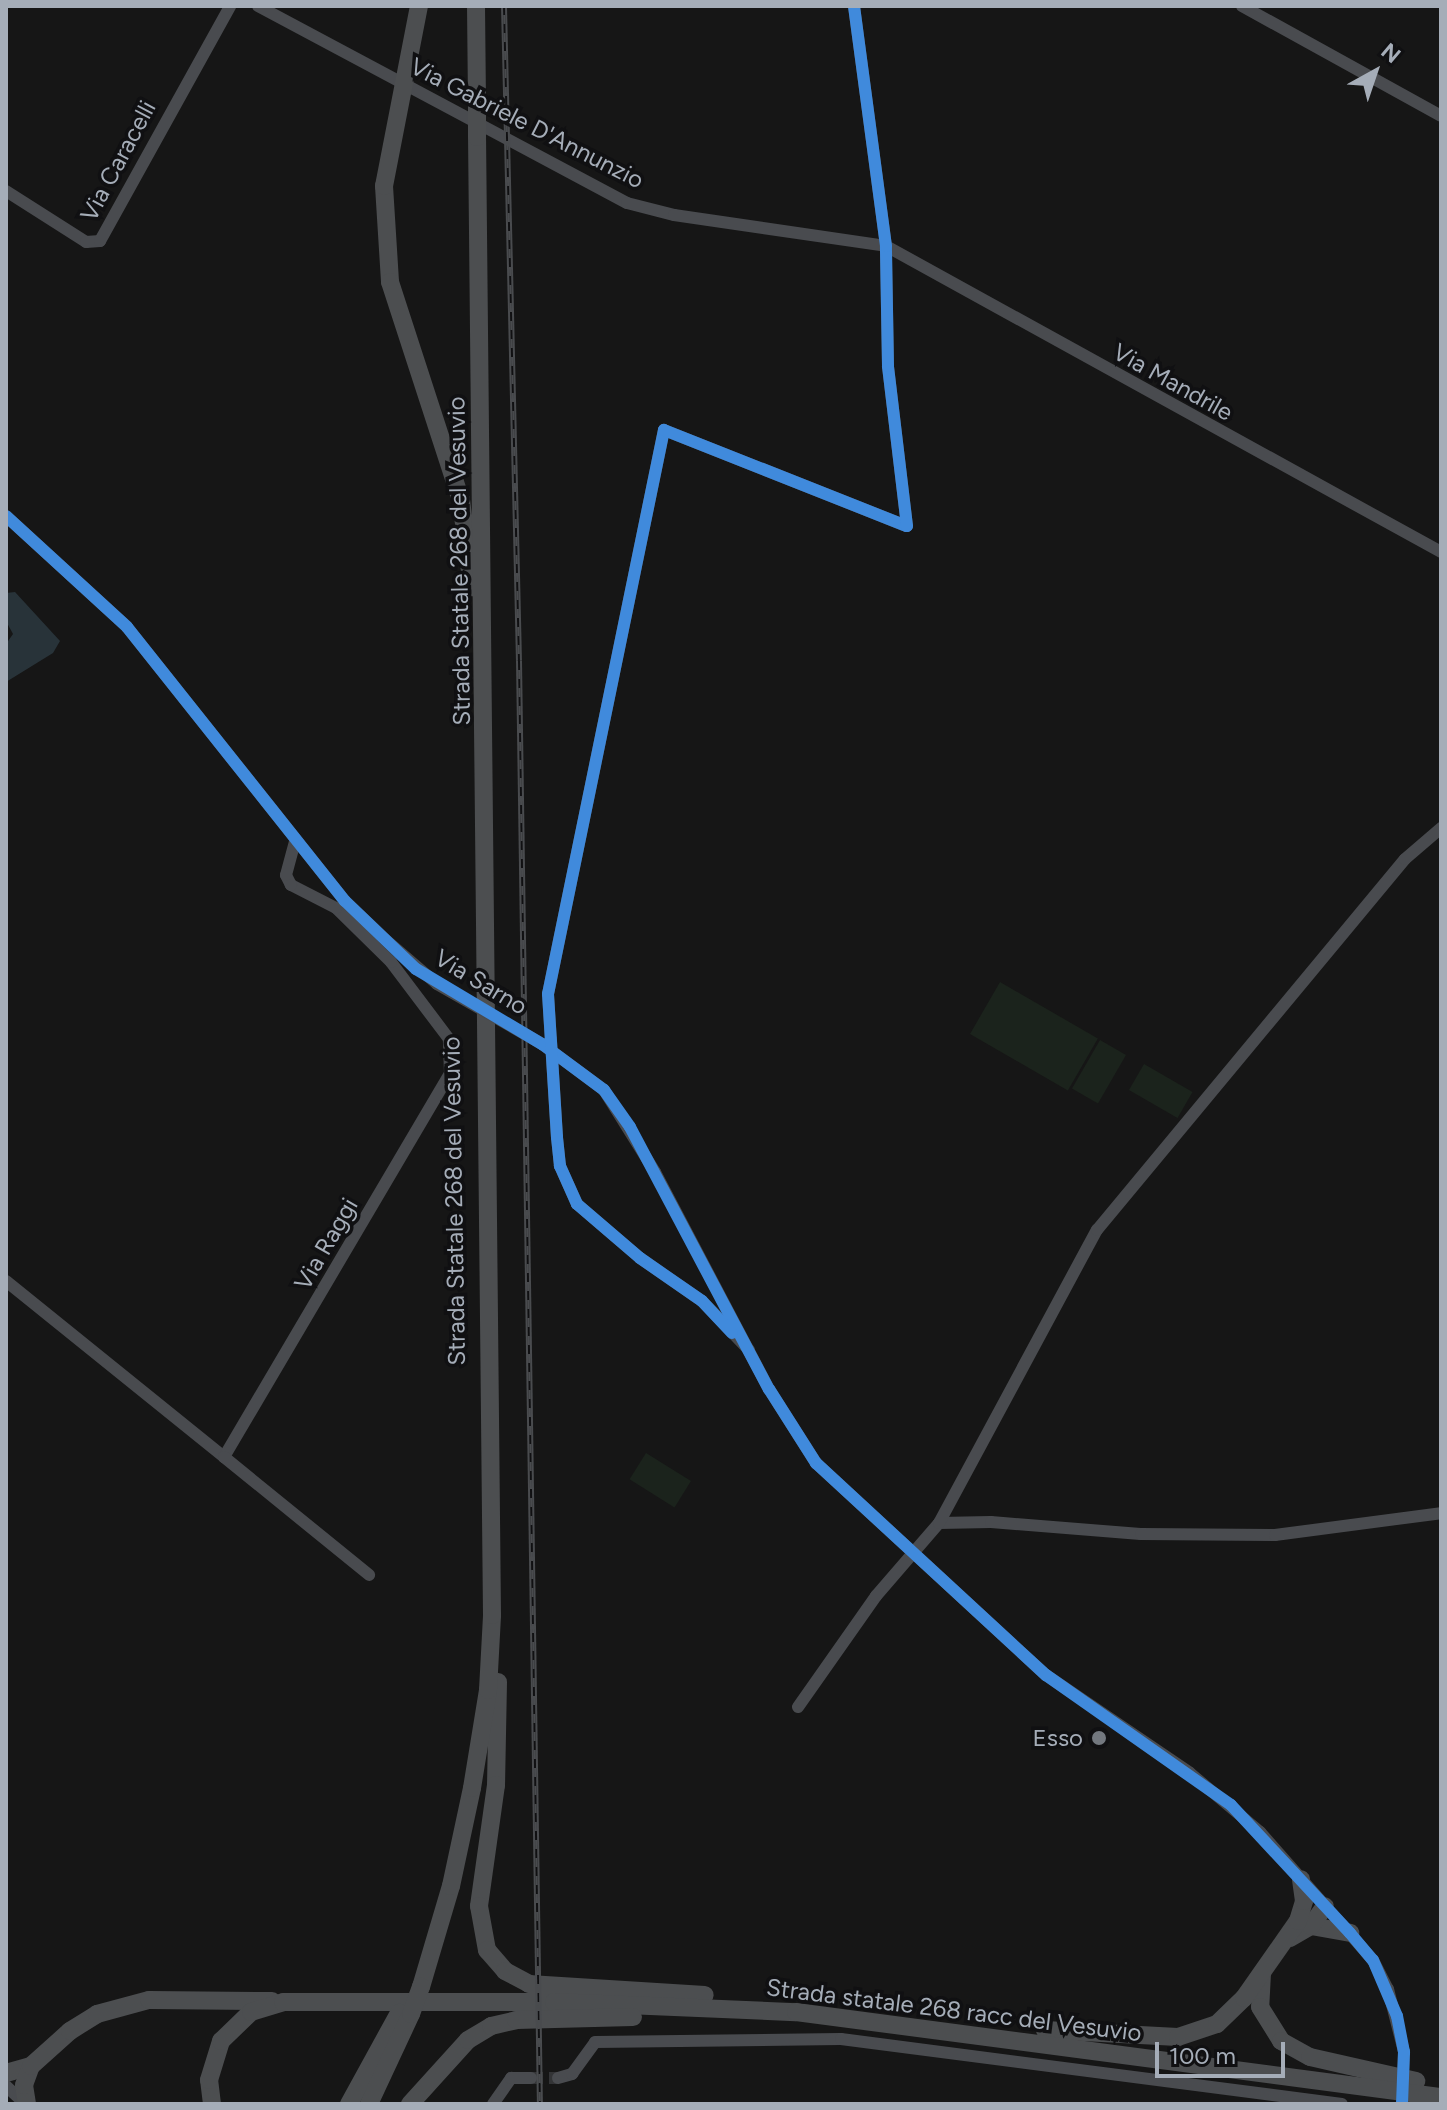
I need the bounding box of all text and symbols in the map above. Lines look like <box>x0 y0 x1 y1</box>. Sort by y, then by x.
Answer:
north arrow <box>1335 32 1415 112</box>
text: N <box>1376 37 1406 69</box>
street label: Via Gabriele D'Annunzio <box>405 52 649 194</box>
street label: Via Caracelli <box>74 96 162 226</box>
street label: Via Mandrile <box>1108 337 1238 427</box>
street label: Strada Statale 268 del Vesuvio <box>442 396 476 726</box>
street label: Via Sarno <box>430 943 532 1021</box>
street label: Strada Statale 268 del Vesuvio <box>437 1036 471 1366</box>
street label: Via Raggi <box>288 1193 364 1295</box>
place label: Esso <box>1033 1724 1083 1752</box>
marker: Esso <box>1090 1729 1108 1747</box>
street label: Strada statale 268 racc del Vesuvio <box>765 1973 1143 2047</box>
scale bar <box>1159 2026 1289 2076</box>
text: 100 m <box>1169 2041 1236 2070</box>

